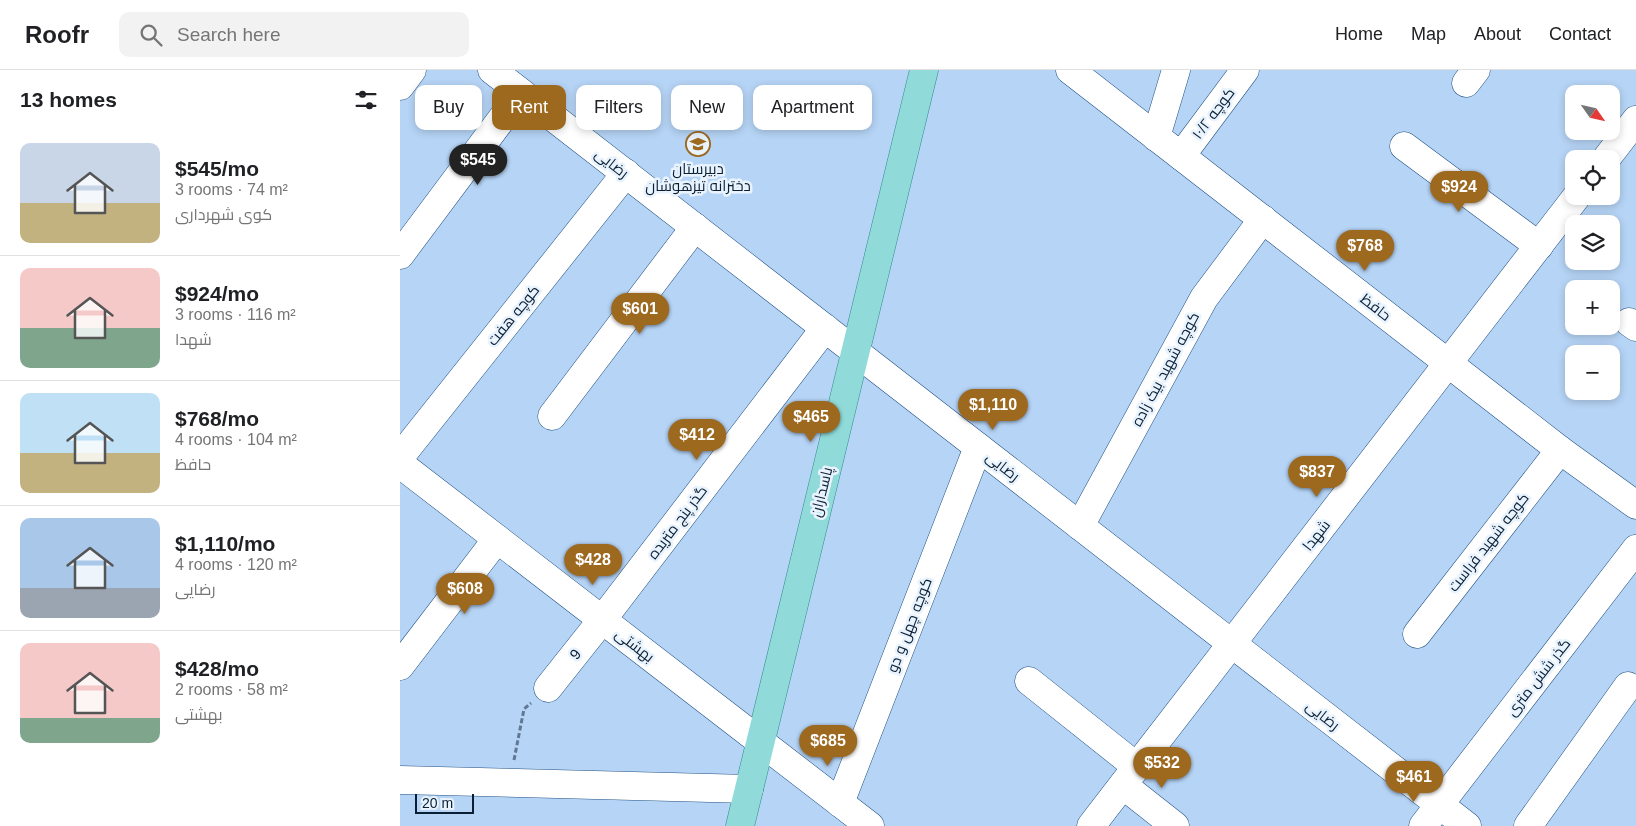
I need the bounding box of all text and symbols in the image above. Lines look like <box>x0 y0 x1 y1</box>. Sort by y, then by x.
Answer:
search box <box>119 12 469 57</box>
text: Roofr <box>25 21 89 48</box>
icon: search <box>137 21 165 49</box>
text: Search here <box>177 24 281 45</box>
text: Home <box>1335 24 1383 44</box>
text: Map <box>1411 24 1446 44</box>
text: About <box>1474 24 1521 44</box>
text: Contact <box>1549 24 1611 44</box>
street label: کوچه ۱۰/۲ <box>1188 84 1239 143</box>
chip: Buy <box>415 85 482 130</box>
chip: Rent <box>492 85 566 130</box>
chip: Filters <box>576 85 661 130</box>
chip: New <box>671 85 743 130</box>
chip: Apartment <box>753 85 872 130</box>
north arrow <box>1565 85 1620 140</box>
map controls <box>1565 85 1620 400</box>
icon: filters <box>352 86 380 114</box>
text: 13 homes <box>20 88 117 111</box>
school or university icon: دبیرستان دخترانه تیزهوشان <box>685 131 711 157</box>
pin: $545 <box>448 144 508 186</box>
street label: رضایی <box>591 145 632 183</box>
button: locate <box>1565 150 1620 205</box>
text: $545 <box>460 151 496 168</box>
text: $545/mo <box>175 157 259 180</box>
place label: دبیرستان دخترانه تیزهوشان <box>645 160 751 196</box>
icon: home <box>60 163 120 223</box>
pin: $924 <box>1429 170 1489 213</box>
text: $924 <box>1441 178 1477 195</box>
text: 3 rooms · 74 m² <box>175 181 288 198</box>
text: کوی شهرداری <box>175 206 272 223</box>
button: layers <box>1565 215 1620 270</box>
pin: $768 <box>1335 230 1395 272</box>
text: $768 <box>1347 237 1383 254</box>
button: + <box>1565 280 1620 335</box>
street label: کوچه هفت <box>483 281 544 350</box>
text: $924/mo <box>175 282 259 305</box>
icon: home <box>60 288 120 348</box>
street label: حافظ <box>1357 290 1395 324</box>
pin: $601 <box>610 292 670 335</box>
text: $601 <box>622 300 658 317</box>
text: 3 rooms · 116 m² <box>175 306 296 323</box>
street label: کوچه شهید بیک زاده <box>1128 309 1204 430</box>
text: شهدا <box>175 331 212 348</box>
button: − <box>1565 345 1620 400</box>
pin: $1,110 <box>952 388 1034 431</box>
text: $1,110 <box>969 396 1017 413</box>
pin: $465 <box>781 400 841 443</box>
text: $768/mo <box>175 407 259 430</box>
text: $465 <box>793 408 829 425</box>
icon: home <box>60 413 120 473</box>
pin: $412 <box>667 418 727 461</box>
text: $412 <box>679 426 715 443</box>
text: 4 rooms · 104 m² <box>175 431 297 448</box>
street label: رضایی <box>982 448 1023 486</box>
text: حافظ <box>175 456 211 473</box>
pin: $837 <box>1287 456 1347 498</box>
text: $837 <box>1299 463 1335 480</box>
street label: پاسداران <box>807 465 837 519</box>
street label: گذر پنج متریده <box>644 482 713 564</box>
street label: کوچه شهید فراست <box>1444 489 1533 596</box>
street label: شهدا <box>1299 516 1335 555</box>
text: $1,110/mo <box>175 532 275 555</box>
icon: home <box>60 538 120 598</box>
pin: $428 <box>563 544 623 586</box>
text: $428 <box>575 551 611 568</box>
text: 4 rooms · 120 m² <box>175 556 297 573</box>
pin: $608 <box>435 572 495 615</box>
street label: کوچه چهل و دو <box>883 575 937 675</box>
text: $608 <box>447 580 483 597</box>
text: رضایی <box>175 581 215 598</box>
street label: بهشتی <box>611 625 658 667</box>
street label: گذر شش متری <box>1503 635 1575 720</box>
street label: 9 <box>566 645 584 663</box>
text: $428/mo <box>175 657 259 680</box>
icon: home <box>60 663 120 723</box>
text: 2 rooms · 58 m² <box>175 681 288 698</box>
street label: رضایی <box>1302 697 1343 735</box>
text: بهشتی <box>175 706 222 723</box>
pin: $685 <box>798 724 858 767</box>
text: $685 <box>810 732 846 749</box>
pin: $532 <box>1132 746 1192 789</box>
text: $532 <box>1144 754 1180 771</box>
pin: $461 <box>1384 760 1444 803</box>
text: $461 <box>1396 768 1432 785</box>
scale bar <box>415 791 474 814</box>
text: 20 m <box>422 795 453 811</box>

